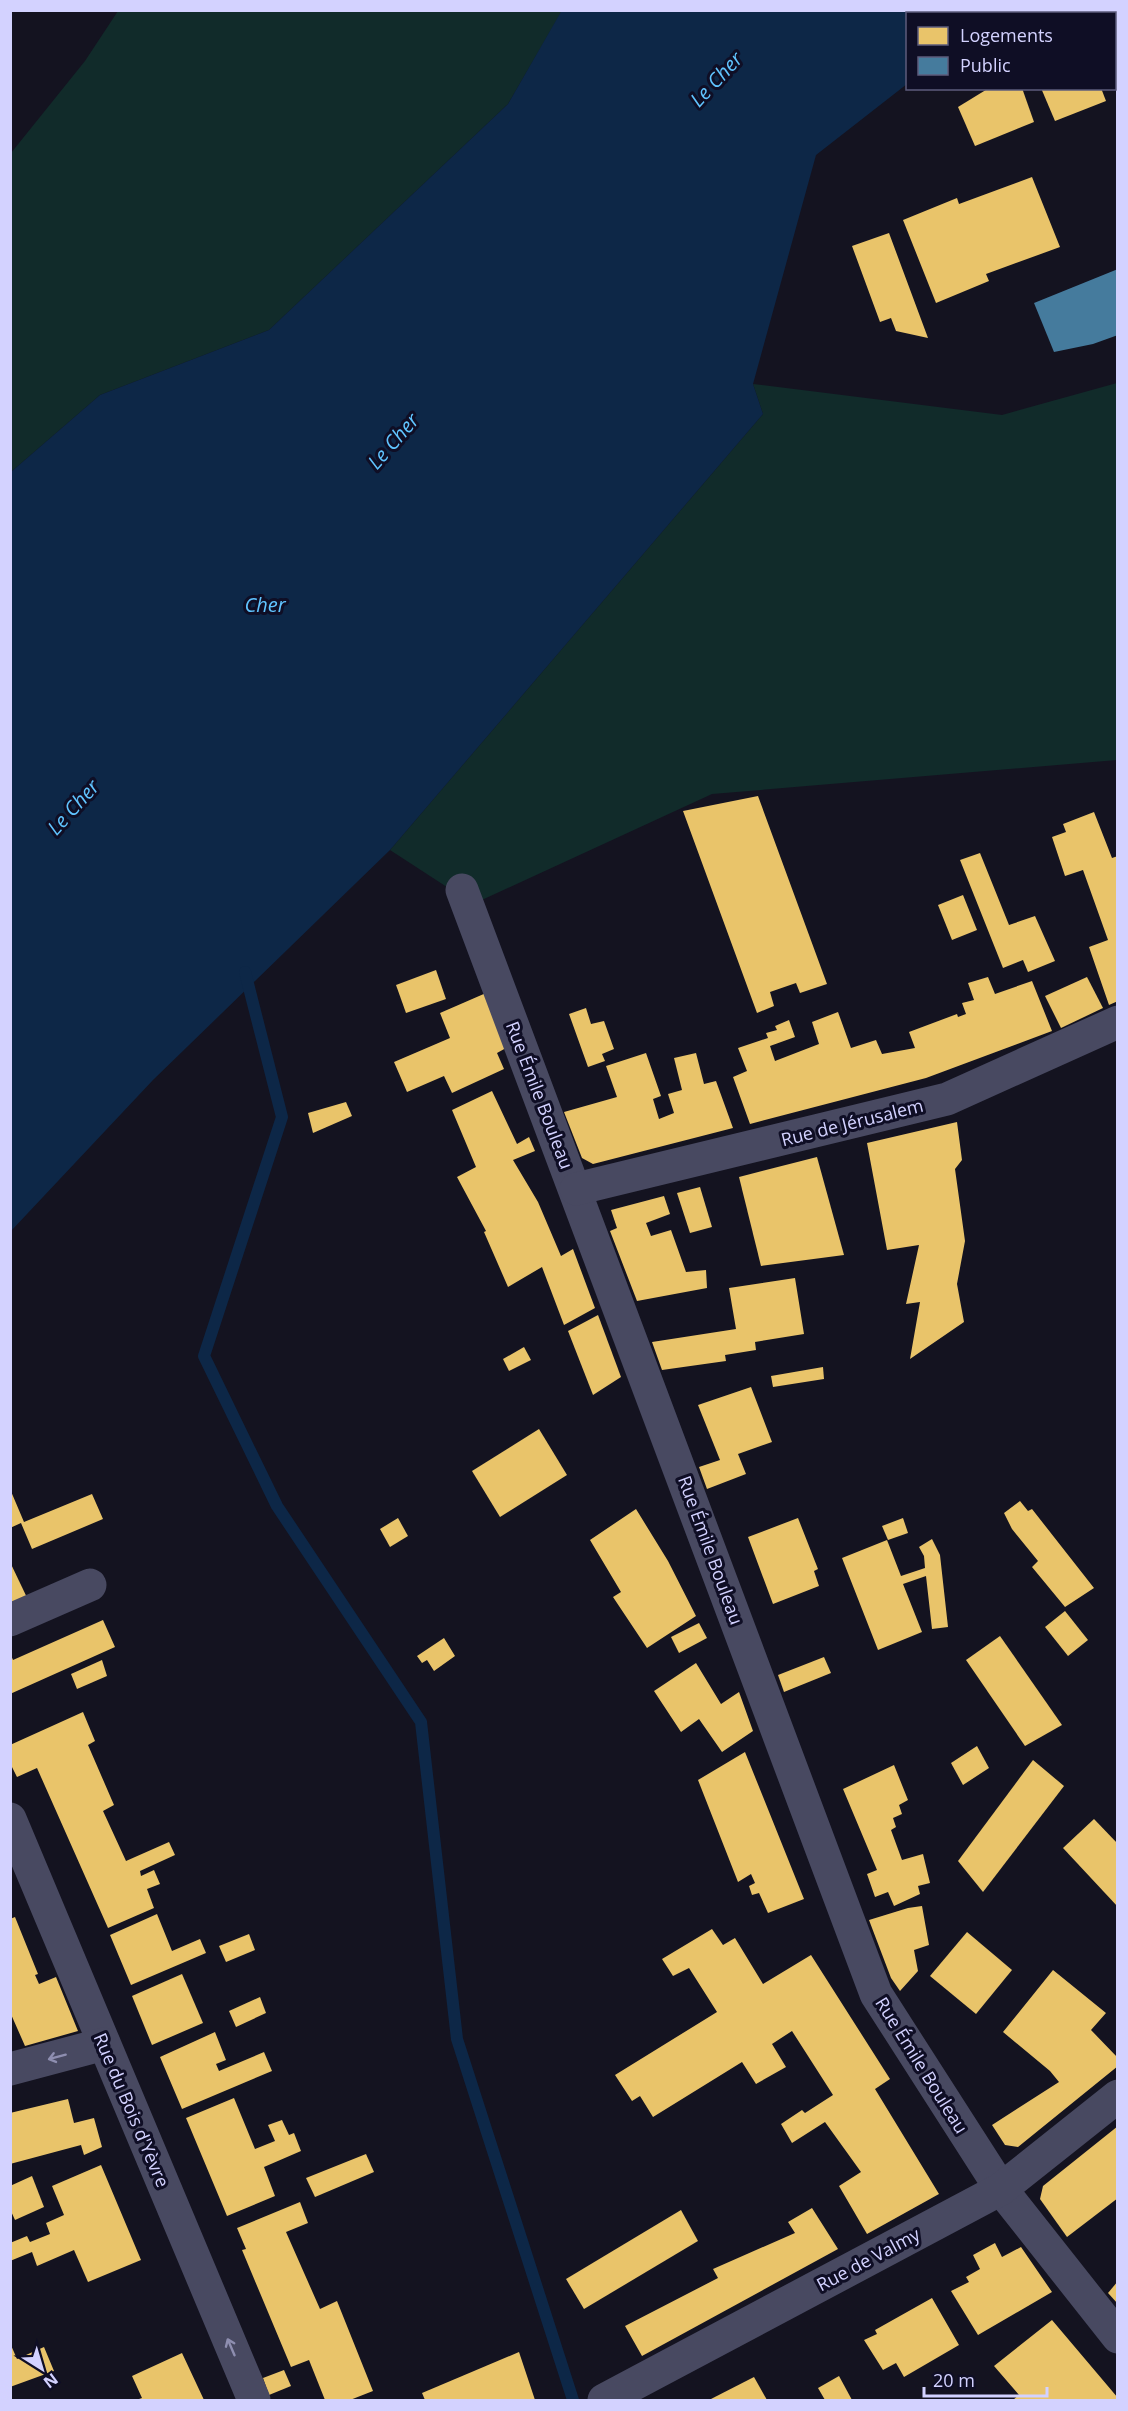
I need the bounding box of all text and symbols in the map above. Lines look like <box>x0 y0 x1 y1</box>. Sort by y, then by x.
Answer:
legend <box>906 12 1116 90</box>
text: Logements <box>960 23 1053 47</box>
water label: Le Cher <box>684 45 749 112</box>
text: Public <box>960 53 1011 77</box>
water label: Le Cher <box>361 406 426 475</box>
water label: Cher <box>244 591 287 618</box>
water label: Le Cher <box>41 773 106 841</box>
street label: Rue Émile Bouleau <box>501 1018 579 1172</box>
street label: Rue de Jérusalem <box>778 1093 926 1151</box>
street label: Rue Émile Bouleau <box>673 1472 749 1628</box>
street label: Rue Émile Bouleau <box>870 1992 974 2138</box>
street label: Rue du Bois d'Yèvre <box>89 2029 175 2191</box>
one-way arrow <box>48 2051 67 2063</box>
street label: Rue de Valmy <box>812 2221 925 2296</box>
one-way arrow <box>225 2338 236 2356</box>
north arrow <box>12 2339 72 2399</box>
scale bar <box>924 2360 1047 2398</box>
text: N <box>39 2368 63 2394</box>
text: 20 m <box>933 2368 975 2392</box>

